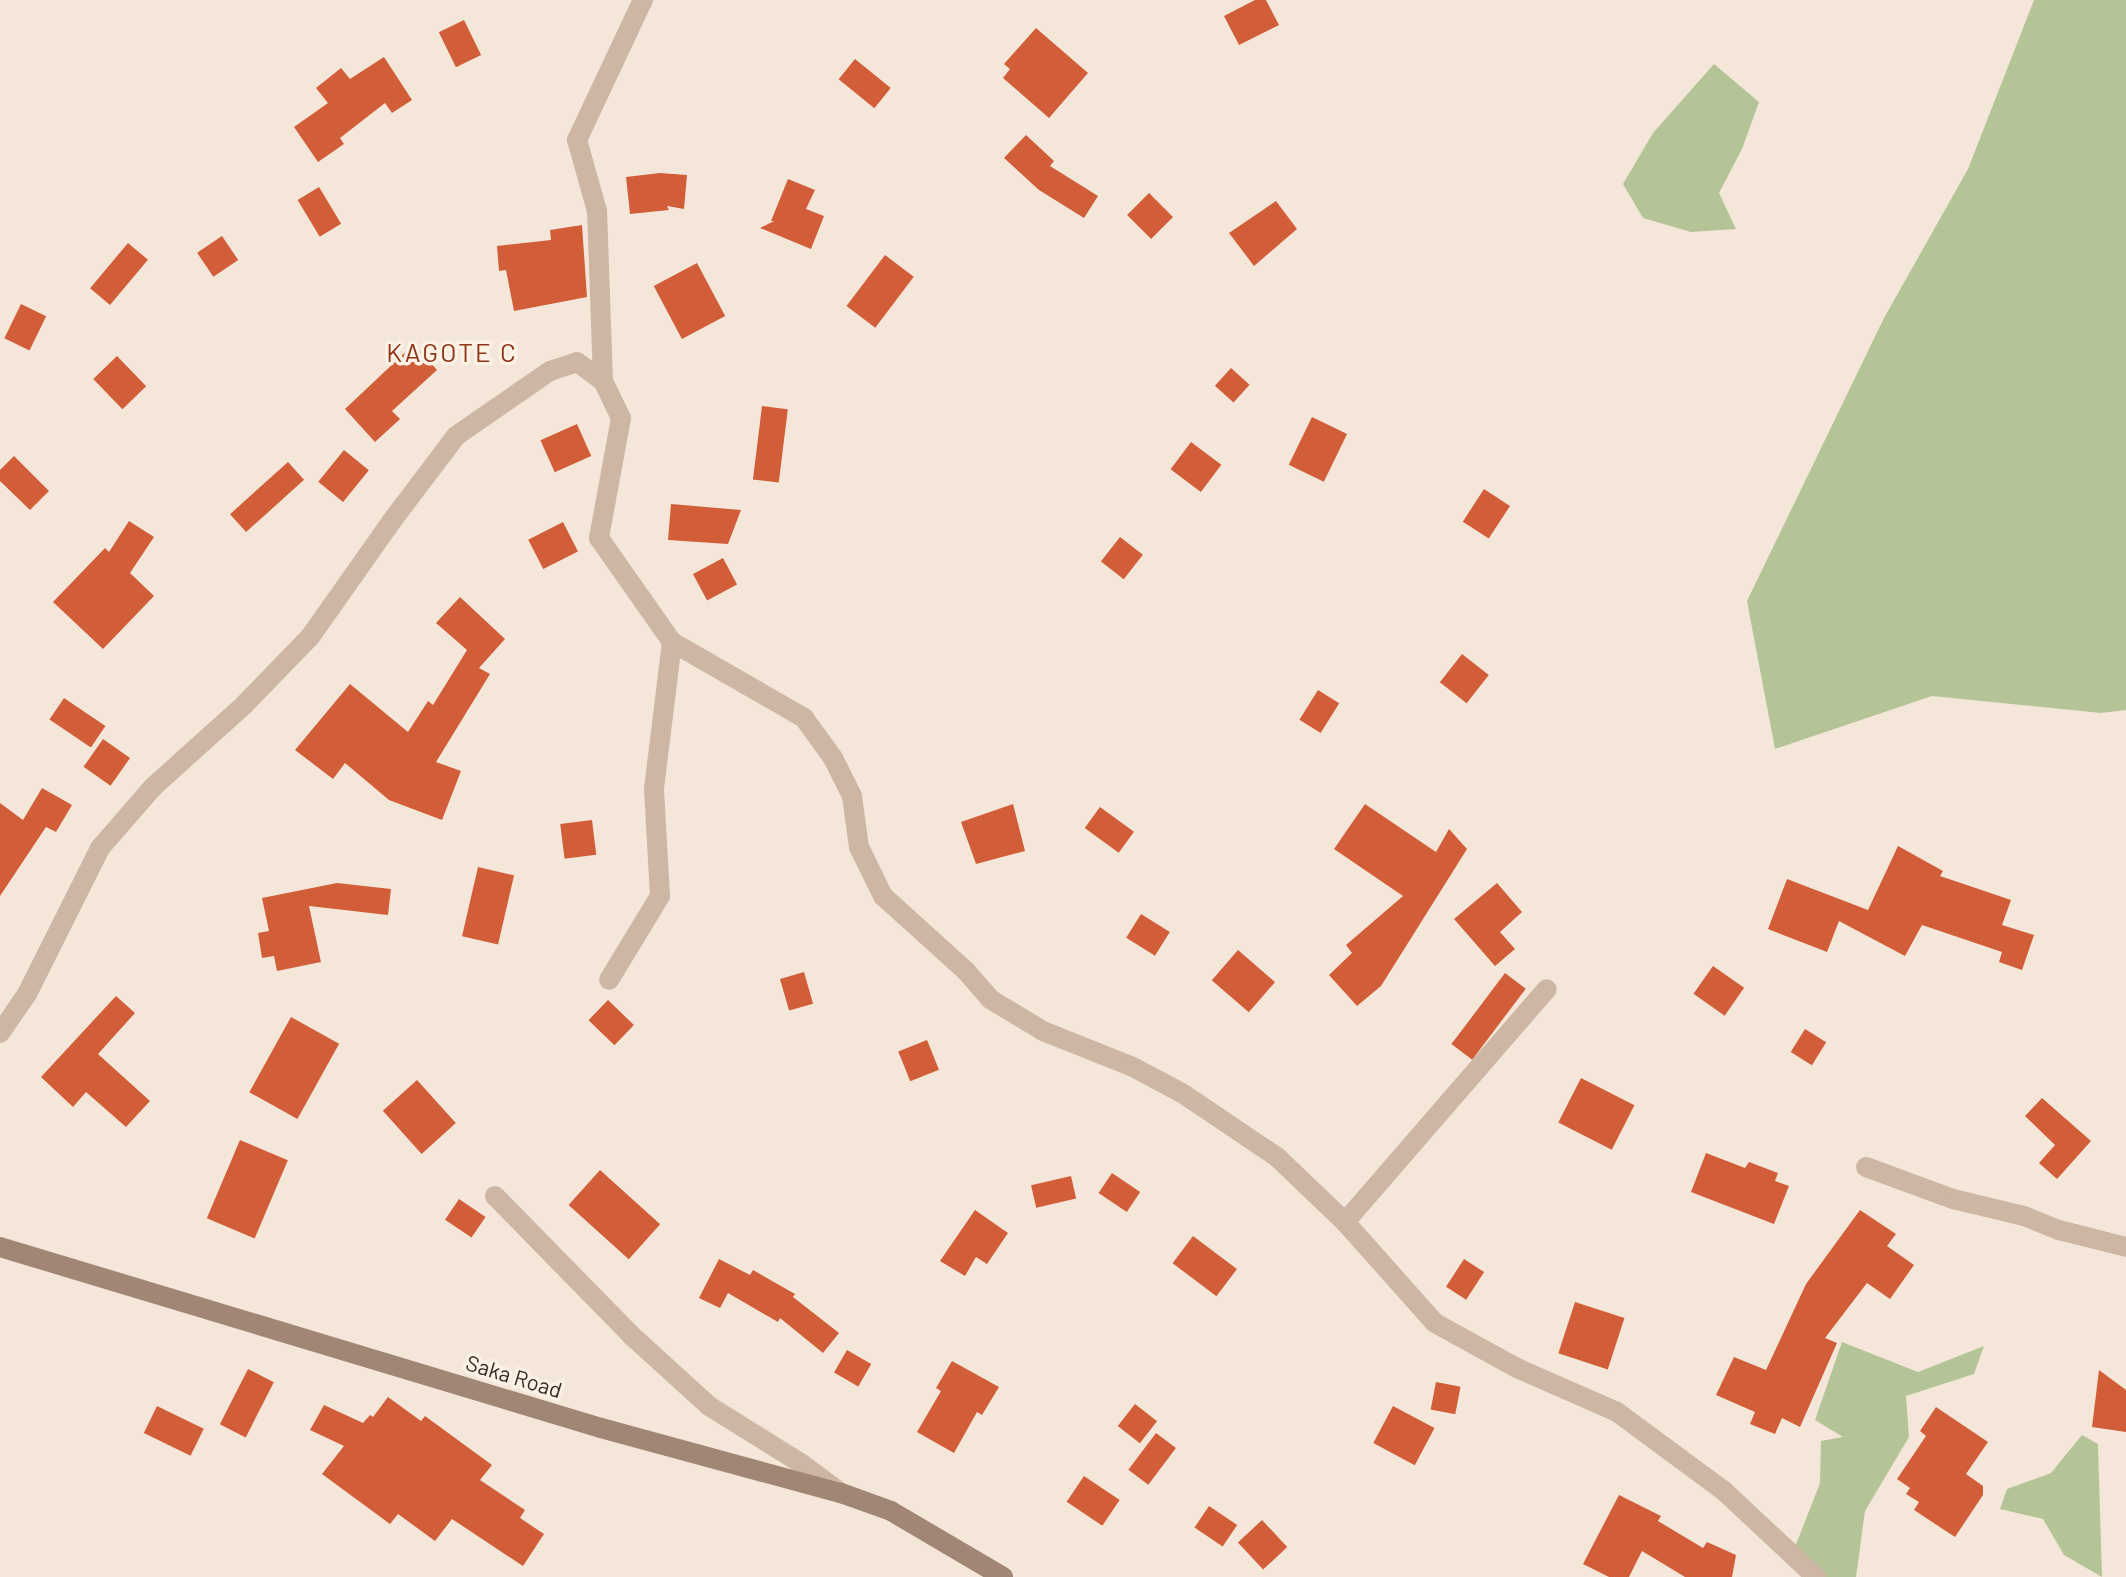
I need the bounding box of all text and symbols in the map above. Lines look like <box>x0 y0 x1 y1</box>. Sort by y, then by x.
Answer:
district label: KAGOTE C <box>386 336 518 368</box>
street label: Saka Road <box>463 1349 565 1403</box>

